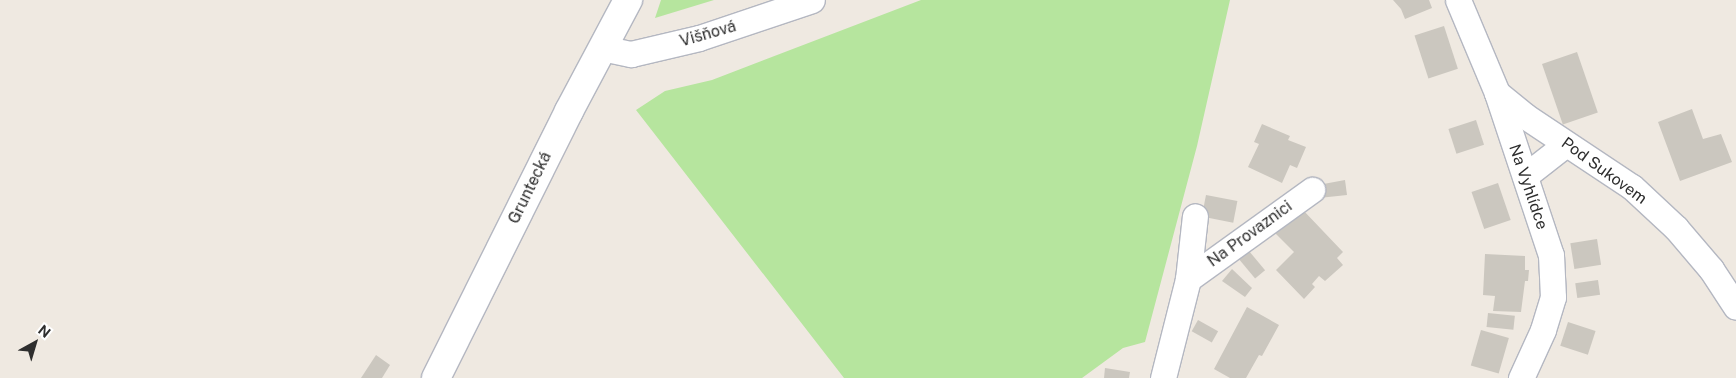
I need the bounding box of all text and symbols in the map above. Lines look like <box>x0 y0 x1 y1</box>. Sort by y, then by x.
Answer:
street label: Višňová <box>678 17 738 51</box>
street label: Pod Sukovem <box>1558 134 1650 208</box>
street label: Na Vyhlídce <box>1504 142 1552 232</box>
street label: Gruntecká <box>504 149 556 227</box>
street label: Na Provaznici <box>1204 197 1296 271</box>
north arrow <box>10 318 60 368</box>
text: N <box>35 322 54 341</box>

